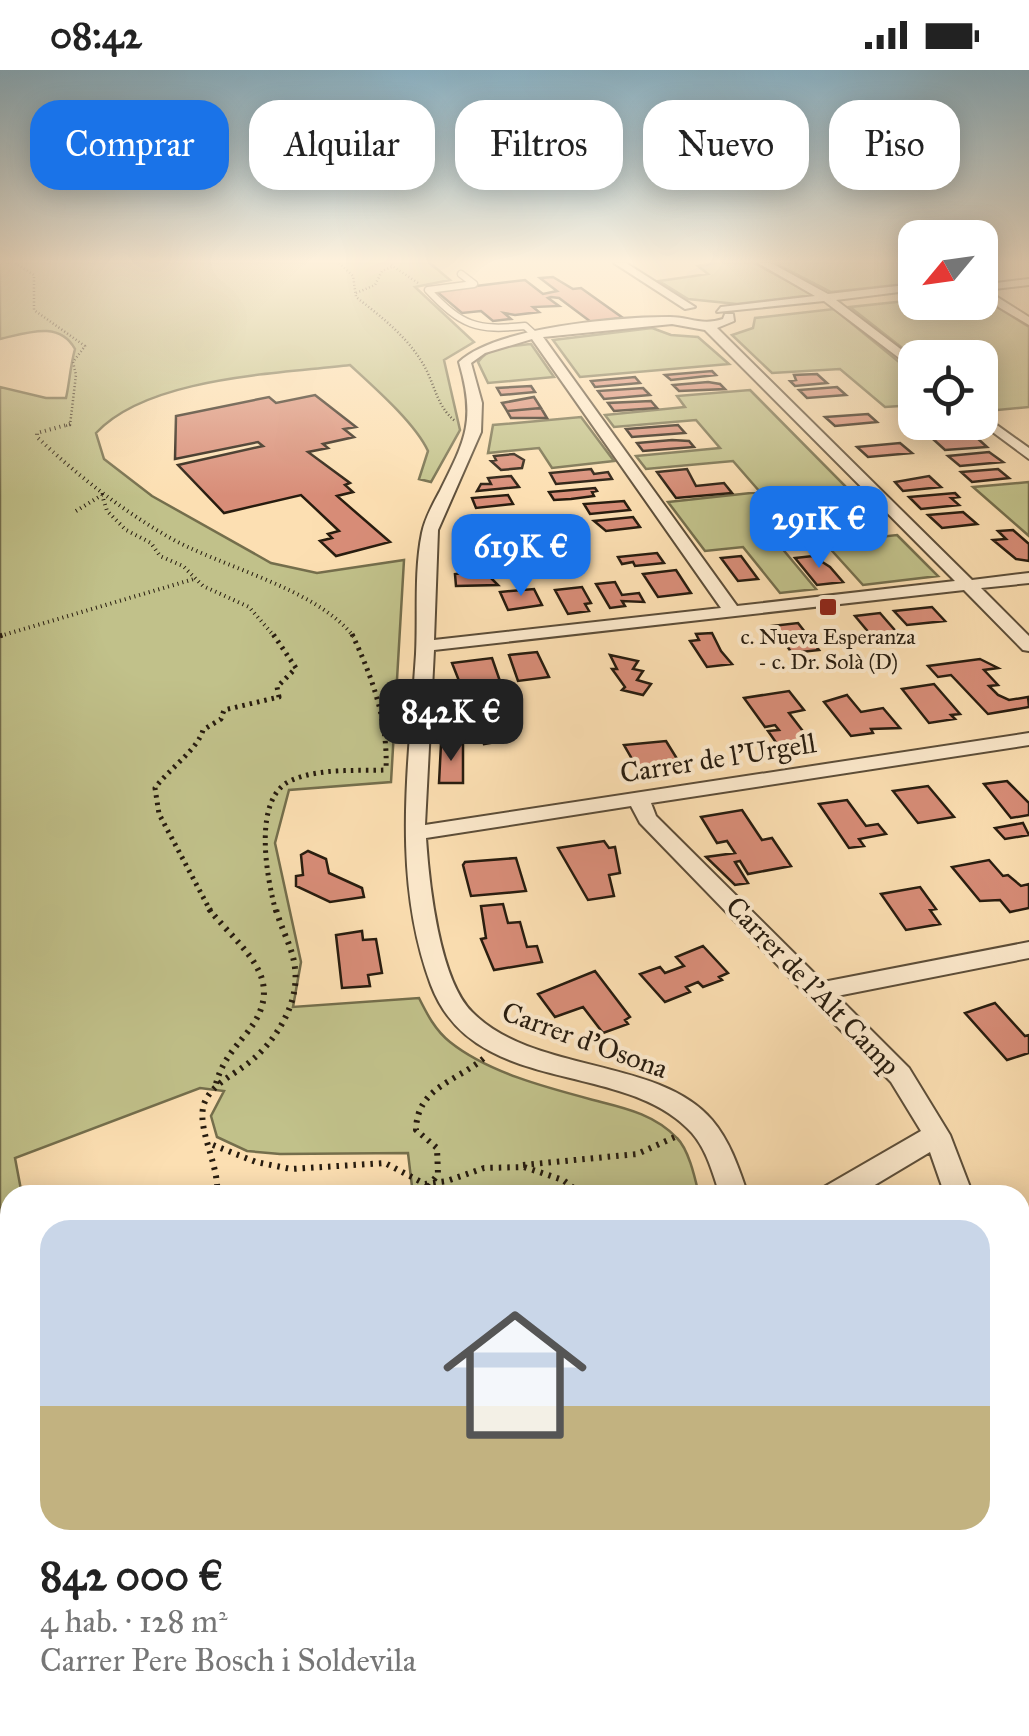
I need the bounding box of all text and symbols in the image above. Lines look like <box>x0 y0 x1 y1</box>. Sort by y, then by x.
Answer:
text: 08:42 <box>50 12 142 58</box>
chip: Comprar <box>30 100 229 190</box>
chip: Alquilar <box>249 100 435 190</box>
chip: Filtros <box>455 100 623 190</box>
chip: Nuevo <box>643 100 809 190</box>
chip: Piso <box>829 100 960 190</box>
north arrow <box>898 220 998 320</box>
map controls <box>898 220 998 440</box>
button: locate <box>898 340 998 440</box>
pin: 291K € <box>738 486 900 571</box>
text: 291K € <box>772 499 866 538</box>
pin: 619K € <box>440 514 602 599</box>
text: 619K € <box>474 527 568 566</box>
marker: c. Nueva Esperanza - c. Dr. Solà (D) <box>817 596 839 618</box>
place label: c. Nueva Esperanza - c. Dr. Solà (D) <box>740 623 916 675</box>
pin: 842K € <box>370 679 532 764</box>
text: 842K € <box>401 692 501 731</box>
street label: Carrer de l'Urgell <box>617 725 819 791</box>
street label: Carrer de l'Alt Camp <box>719 889 907 1083</box>
street label: Carrer d'Osona <box>497 994 673 1086</box>
icon: home <box>425 1285 605 1465</box>
text: 842 000 € <box>40 1550 223 1602</box>
text: 4 hab. · 128 m² <box>40 1602 227 1641</box>
text: Carrer Pere Bosch i Soldevila <box>40 1641 416 1680</box>

